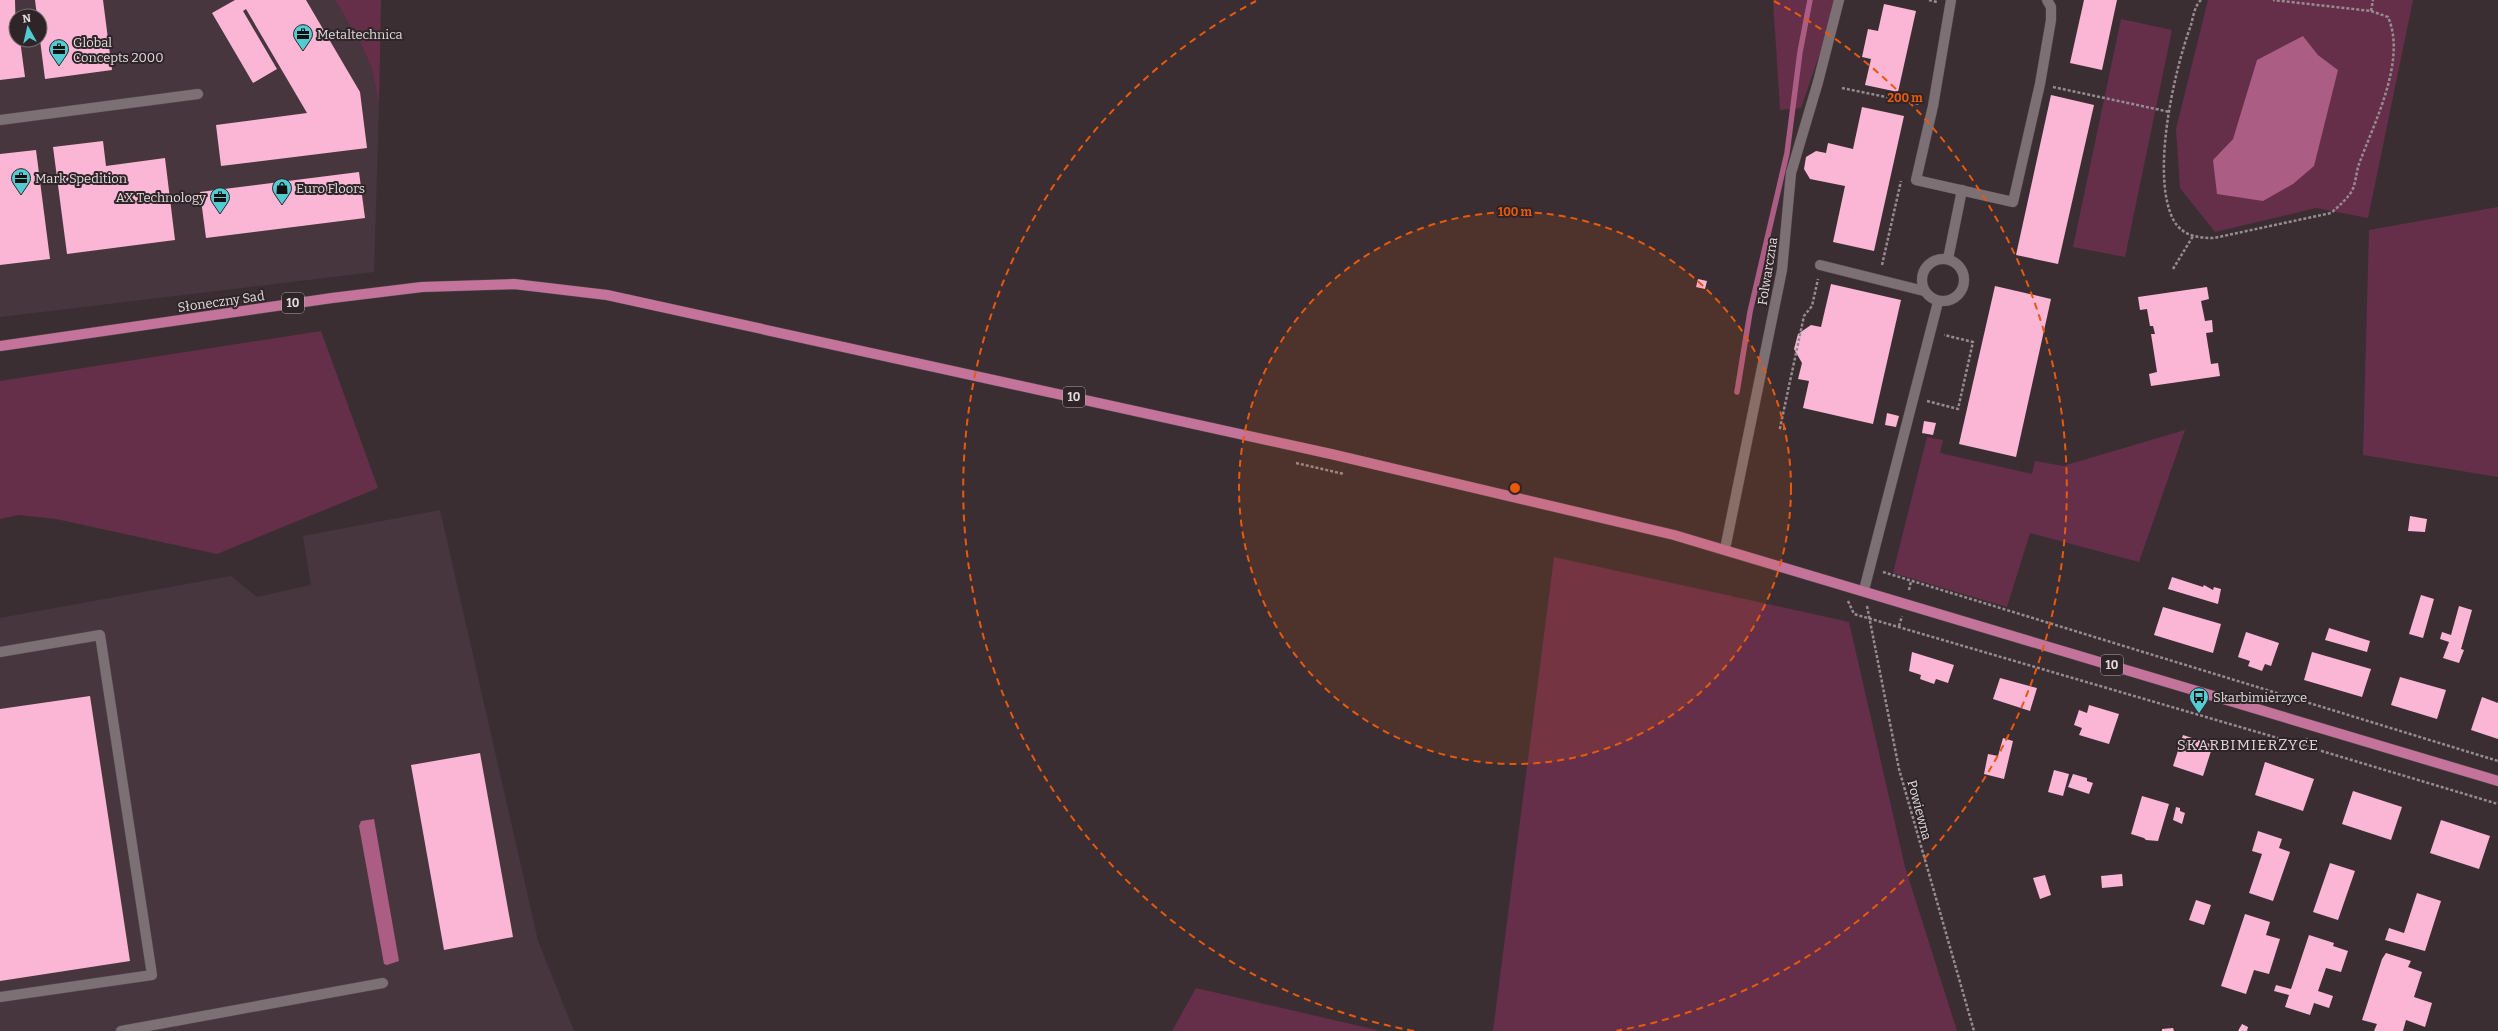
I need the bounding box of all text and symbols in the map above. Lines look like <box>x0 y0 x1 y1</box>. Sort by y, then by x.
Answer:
north arrow <box>8 8 48 48</box>
text: N <box>22 11 32 26</box>
office icon: Metaltechnica <box>292 23 314 51</box>
place label: Metaltechnica <box>317 27 403 42</box>
place label: Global Concepts 2000 <box>73 35 164 65</box>
office icon: Global Concepts 2000 <box>48 38 70 66</box>
text: 200 m <box>1887 91 1923 105</box>
office icon: Mark Spedition <box>10 167 32 195</box>
place label: Mark Spedition <box>35 171 128 186</box>
shop icon: Euro Floors <box>271 177 293 205</box>
place label: Euro Floors <box>296 181 365 196</box>
office icon: AX Technology <box>209 186 231 214</box>
place label: AX Technology <box>116 190 206 205</box>
text: 100 m <box>1498 205 1533 219</box>
street label: Folwarczna <box>1755 236 1780 306</box>
street label: Słoneczny Sad <box>177 288 266 315</box>
road number: 10 <box>282 293 304 313</box>
road number: 10 <box>1063 387 1085 407</box>
centre of rings <box>1508 481 1522 495</box>
road number: 10 <box>2101 655 2123 675</box>
bus stop icon: Skarbimierzyce <box>2188 686 2210 714</box>
place label: Skarbimierzyce <box>2213 690 2307 705</box>
district label: SKARBIMIERZYCE <box>2177 736 2319 754</box>
street label: Powiewna <box>1904 779 1935 842</box>

